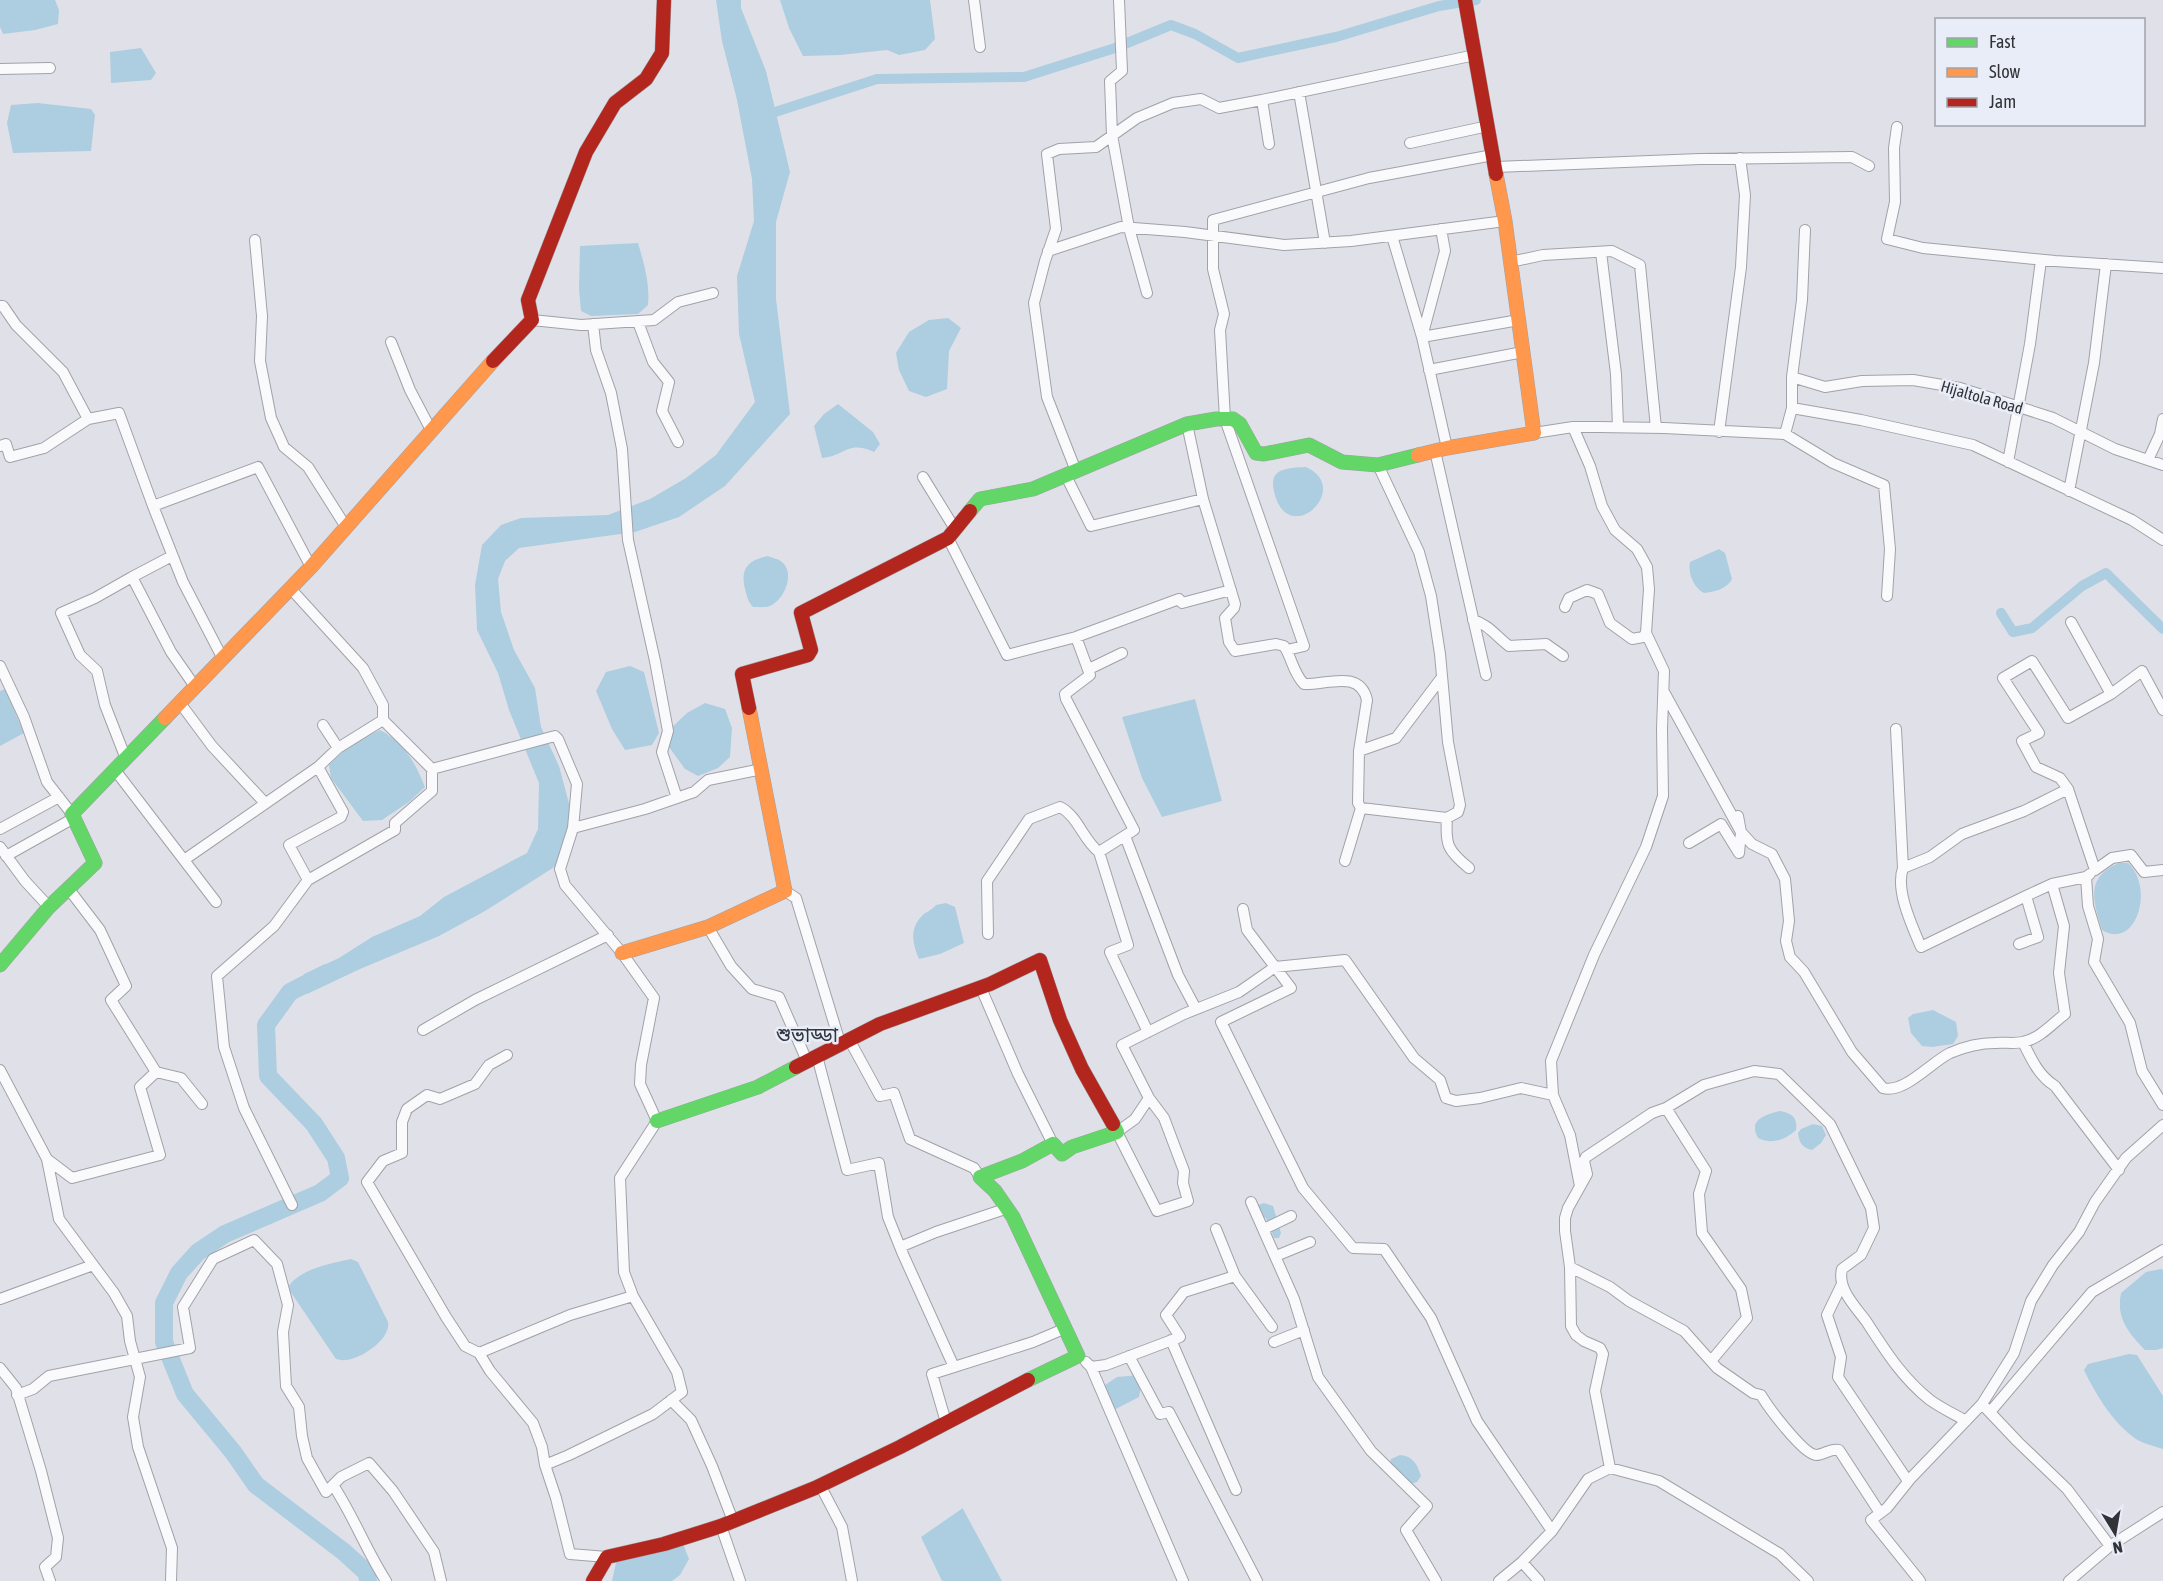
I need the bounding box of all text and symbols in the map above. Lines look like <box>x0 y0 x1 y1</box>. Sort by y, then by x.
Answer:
legend <box>1935 18 2145 126</box>
text: Fast <box>1989 31 2016 52</box>
text: Slow <box>1989 61 2020 82</box>
text: Jam <box>1989 91 2016 112</box>
street label: Hijaltola Road <box>1939 377 2025 418</box>
district label: শুভাড্ডা <box>776 1023 839 1046</box>
north arrow <box>2085 1503 2145 1563</box>
text: N <box>2112 1538 2124 1557</box>

